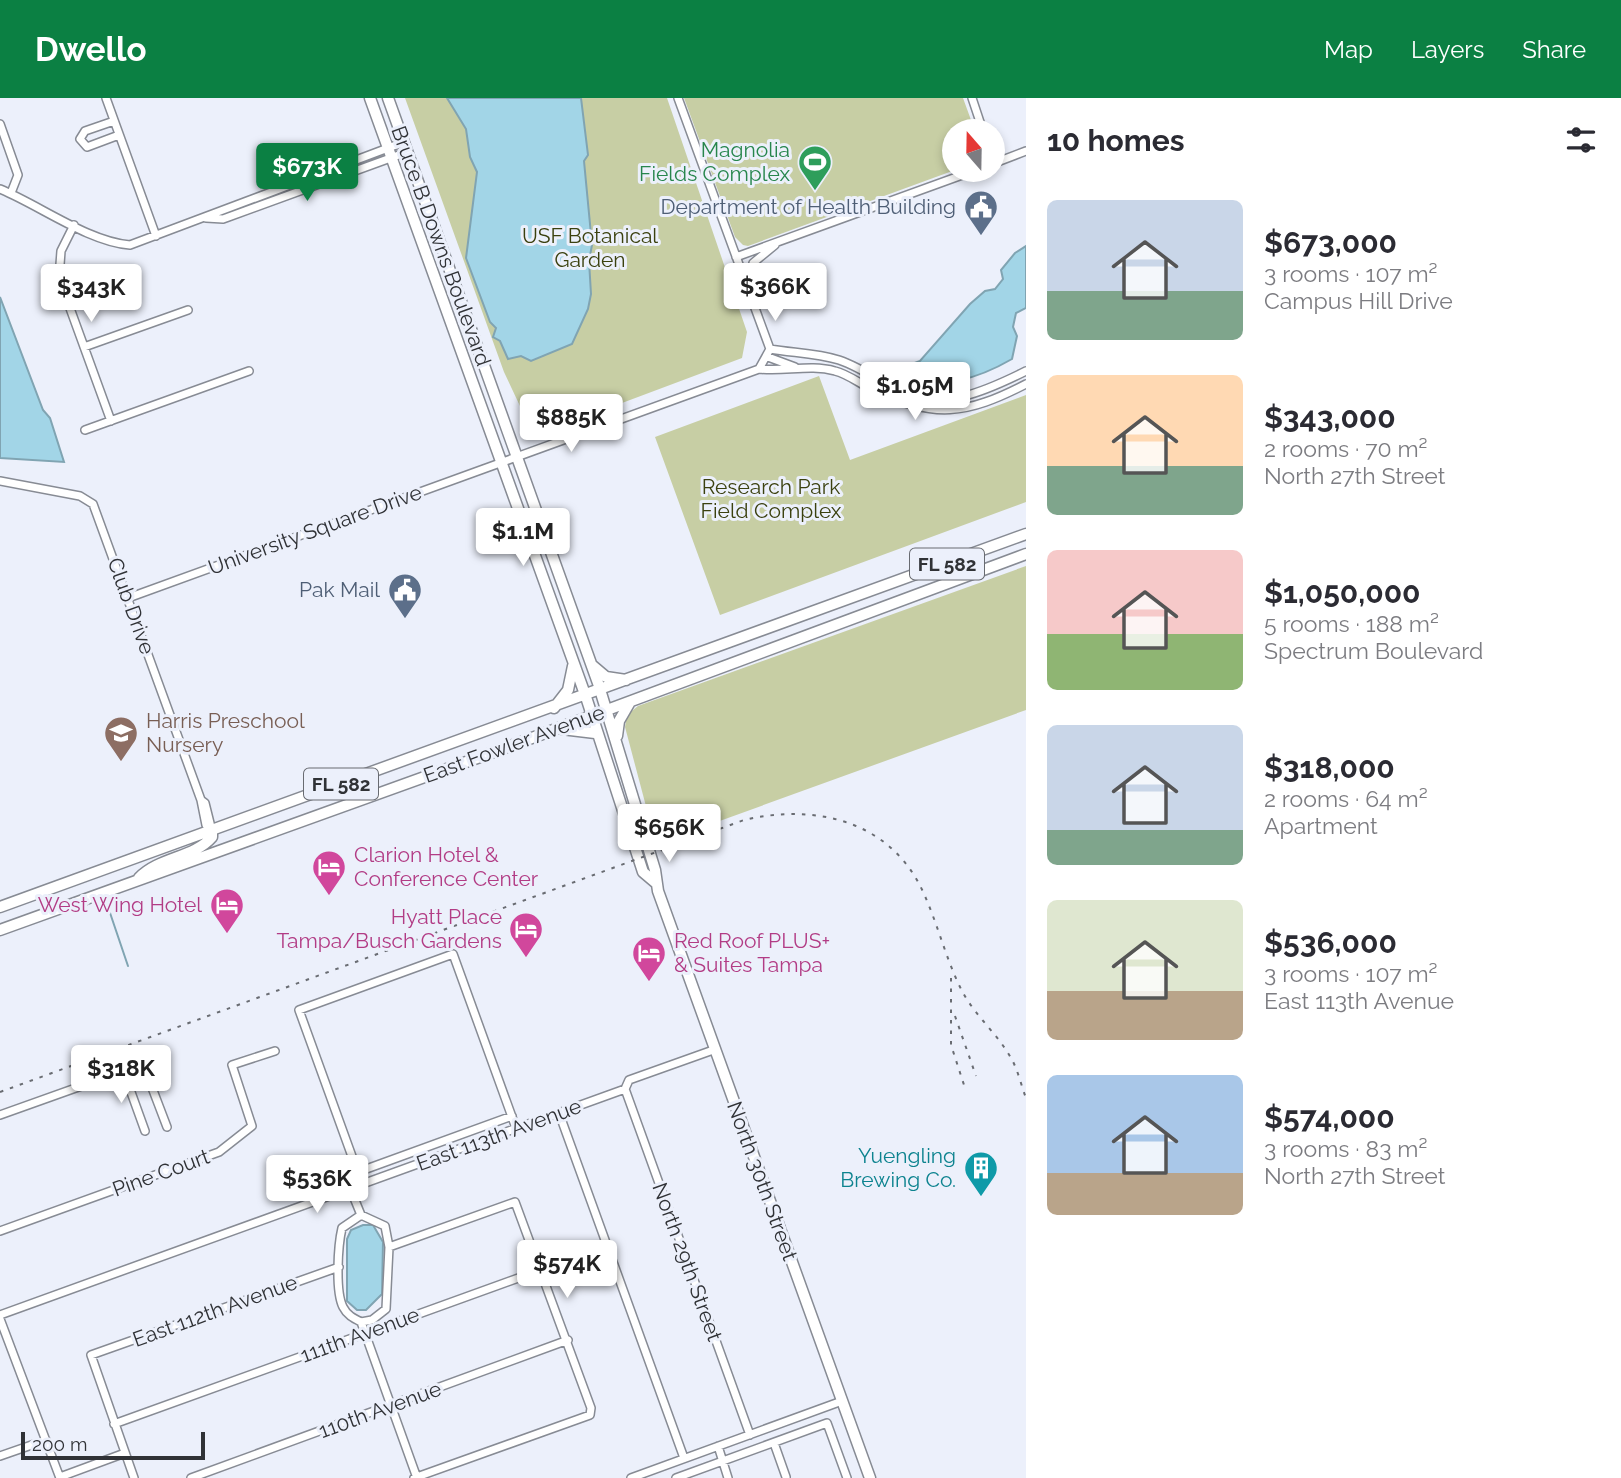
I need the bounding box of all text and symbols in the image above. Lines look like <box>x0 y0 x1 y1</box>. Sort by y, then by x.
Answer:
text: Dwello <box>35 30 146 69</box>
text: Map <box>1324 35 1373 64</box>
text: Layers <box>1411 35 1484 64</box>
text: Share <box>1522 35 1586 64</box>
north arrow <box>942 119 1004 182</box>
map controls <box>942 119 1005 182</box>
icon: filters <box>1562 121 1600 159</box>
street label: Bruce B Downs Boulevard <box>386 122 497 369</box>
text: 10 homes <box>1047 123 1184 158</box>
place label: Magnolia Fields Complex <box>639 137 790 186</box>
sports icon: Magnolia Fields Complex <box>796 143 834 192</box>
pin: $673K <box>258 144 356 203</box>
text: $673K <box>272 152 342 179</box>
public building icon: Department of Health Building <box>962 188 1000 237</box>
place label: Department of Health Building <box>661 194 956 219</box>
park label: USF Botanical Garden <box>522 223 658 272</box>
text: $673,000 <box>1264 225 1397 260</box>
icon: home <box>1103 228 1187 312</box>
text: 3 rooms · 107 m² <box>1264 260 1438 287</box>
pin: $343K <box>42 264 140 324</box>
pin: $366K <box>726 264 824 323</box>
text: $366K <box>740 272 810 299</box>
text: $343K <box>57 273 125 300</box>
text: Campus Hill Drive <box>1264 287 1453 314</box>
pin: $1.05M <box>858 362 972 422</box>
text: $1.05M <box>876 371 954 398</box>
pin: $885K <box>522 394 620 454</box>
text: $343,000 <box>1264 400 1396 435</box>
text: $885K <box>536 403 606 430</box>
icon: home <box>1103 403 1187 487</box>
text: 2 rooms · 70 m² <box>1264 435 1427 462</box>
text: North 27th Street <box>1264 462 1445 489</box>
park label: Research Park Field Complex <box>701 474 842 523</box>
street label: University Square Drive <box>205 479 425 580</box>
pin: $1.1M <box>474 508 572 568</box>
text: $1.1M <box>492 517 554 544</box>
road number: FL 582 <box>910 548 984 579</box>
street label: Club Drive <box>102 554 160 658</box>
public building icon: Pak Mail <box>386 571 424 620</box>
text: $1,050,000 <box>1264 575 1420 610</box>
place label: Pak Mail <box>299 577 380 602</box>
icon: home <box>1103 578 1187 662</box>
text: 5 rooms · 188 m² <box>1264 610 1439 637</box>
text: Spectrum Boulevard <box>1264 637 1483 664</box>
street label: East Fowler Avenue <box>420 699 608 788</box>
place label: Harris Preschool Nursery <box>146 708 305 757</box>
school or university icon: Harris Preschool Nursery <box>102 714 140 763</box>
text: $318,000 <box>1264 750 1395 785</box>
icon: home <box>1103 753 1187 837</box>
road number: FL 582 <box>304 768 378 800</box>
text: 2 rooms · 64 m² <box>1264 785 1428 812</box>
pin: $656K <box>620 804 718 864</box>
text: Apartment <box>1264 812 1378 839</box>
text: $656K <box>634 813 704 840</box>
place label: Clarion Hotel & Conference Center <box>354 842 539 891</box>
hotel icon: Clarion Hotel & Conference Center <box>310 848 348 897</box>
hotel icon: West Wing Hotel <box>208 886 246 935</box>
place label: West Wing Hotel <box>38 892 202 917</box>
place label: Hyatt Place Tampa/Busch Gardens <box>276 904 502 953</box>
hotel icon: Hyatt Place Tampa/Busch Gardens <box>507 910 545 959</box>
text: $536,000 <box>1264 925 1397 960</box>
place label: Red Roof PLUS+ & Suites Tampa <box>674 928 830 977</box>
icon: home <box>1103 928 1187 1012</box>
hotel icon: Red Roof PLUS+ & Suites Tampa <box>630 934 668 983</box>
text: 3 rooms · 107 m² <box>1264 960 1438 987</box>
text: East 113th Avenue <box>1264 987 1454 1014</box>
pin: $318K <box>72 1046 170 1105</box>
text: $318K <box>87 1054 155 1081</box>
street label: East 113th Avenue <box>413 1093 585 1176</box>
street label: North 30th Street <box>722 1098 803 1264</box>
text: $574,000 <box>1264 1100 1395 1135</box>
icon: home <box>1103 1103 1187 1187</box>
text: 3 rooms · 83 m² <box>1264 1135 1427 1162</box>
street label: Pine Court <box>109 1143 213 1202</box>
place label: Yuengling Brewing Co. <box>840 1143 956 1192</box>
building icon: Yuengling Brewing Co. <box>962 1149 1000 1198</box>
pin: $536K <box>268 1156 366 1215</box>
text: North 27th Street <box>1264 1162 1445 1189</box>
text: $536K <box>282 1164 352 1191</box>
street label: North 29th Street <box>647 1179 728 1344</box>
pin: $574K <box>518 1240 616 1300</box>
text: $574K <box>533 1249 601 1276</box>
street label: East 112th Avenue <box>129 1269 301 1352</box>
street label: 111th Avenue <box>297 1301 423 1368</box>
street label: 110th Avenue <box>315 1376 444 1443</box>
scale bar <box>21 1429 205 1461</box>
text: 200 m <box>32 1433 87 1455</box>

